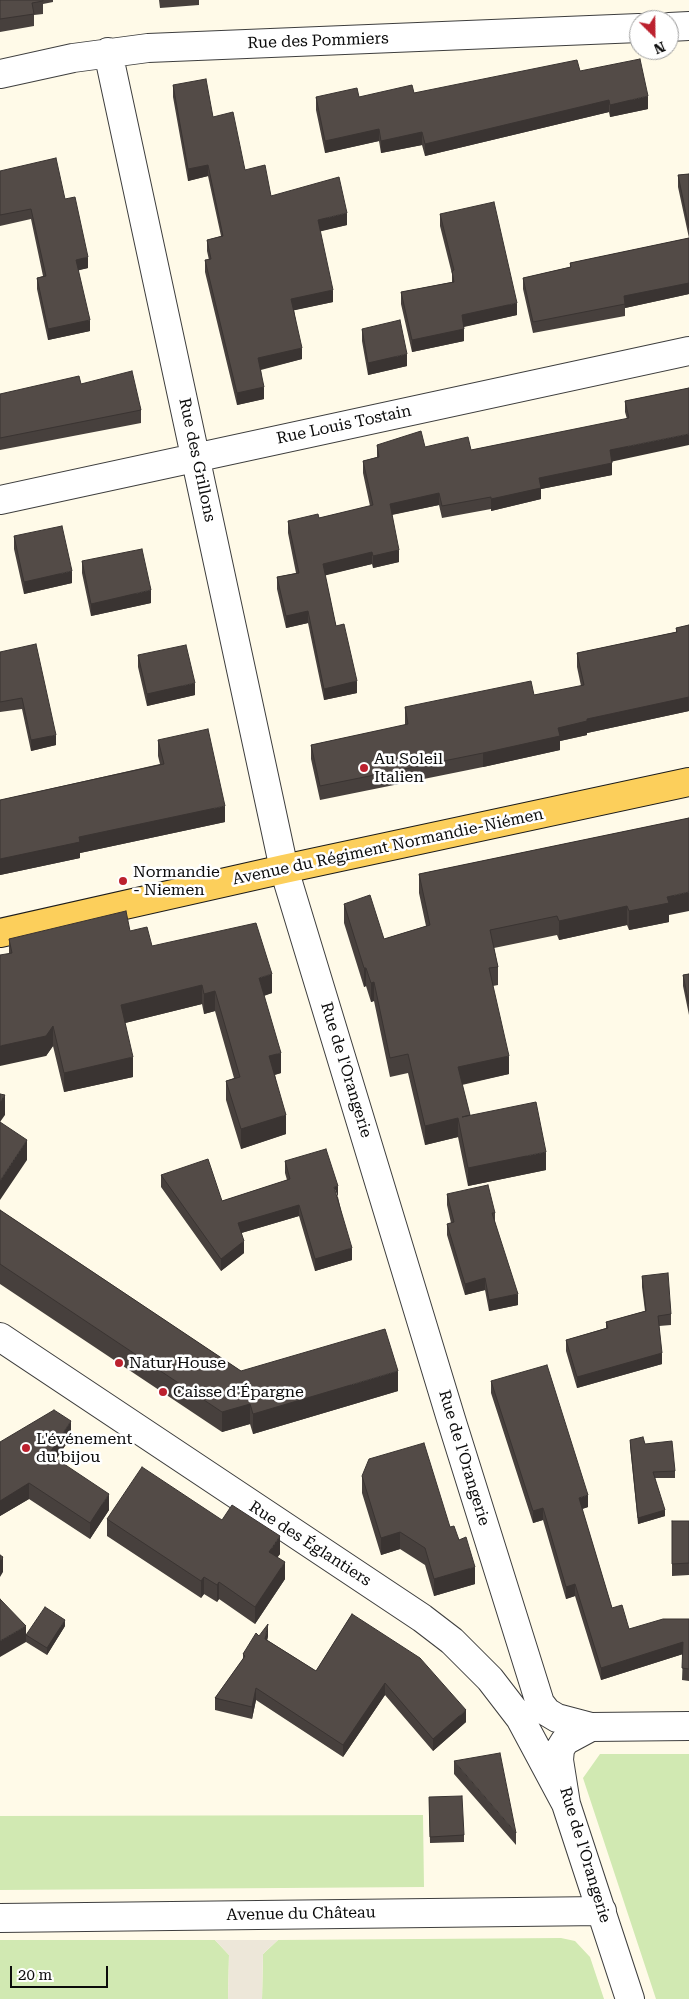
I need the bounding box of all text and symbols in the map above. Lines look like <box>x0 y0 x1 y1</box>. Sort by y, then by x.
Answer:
north arrow <box>629 10 679 60</box>
street label: Rue des Pommiers <box>247 29 389 53</box>
text: N <box>651 38 668 57</box>
street label: Rue des Grillons <box>174 396 220 524</box>
street label: Rue Louis Tostain <box>275 401 413 449</box>
place label: Au Soleil Italien <box>374 749 443 787</box>
marker: Au Soleil Italien <box>358 762 370 774</box>
street label: Avenue du Régiment Normandie-Niémen <box>231 805 545 889</box>
place label: Normandie - Niemen <box>133 862 220 900</box>
marker: Normandie - Niemen <box>117 875 129 887</box>
street label: Rue de l'Orangerie <box>316 1000 376 1140</box>
place label: Natur House <box>129 1353 226 1373</box>
marker: Natur House <box>113 1357 125 1369</box>
place label: Caisse d'Épargne <box>173 1382 304 1402</box>
marker: Caisse d'Épargne <box>157 1386 169 1398</box>
street label: Rue de l'Orangerie <box>434 1388 494 1528</box>
place label: L'événement du bijou <box>36 1429 133 1467</box>
marker: L'événement du bijou <box>20 1442 32 1454</box>
street label: Rue des Églantiers <box>245 1497 375 1591</box>
street label: Rue de l'Orangerie <box>555 1785 615 1925</box>
street label: Avenue du Château <box>226 1903 376 1925</box>
scale bar <box>12 1956 110 1988</box>
text: 20 m <box>18 1966 52 1984</box>

